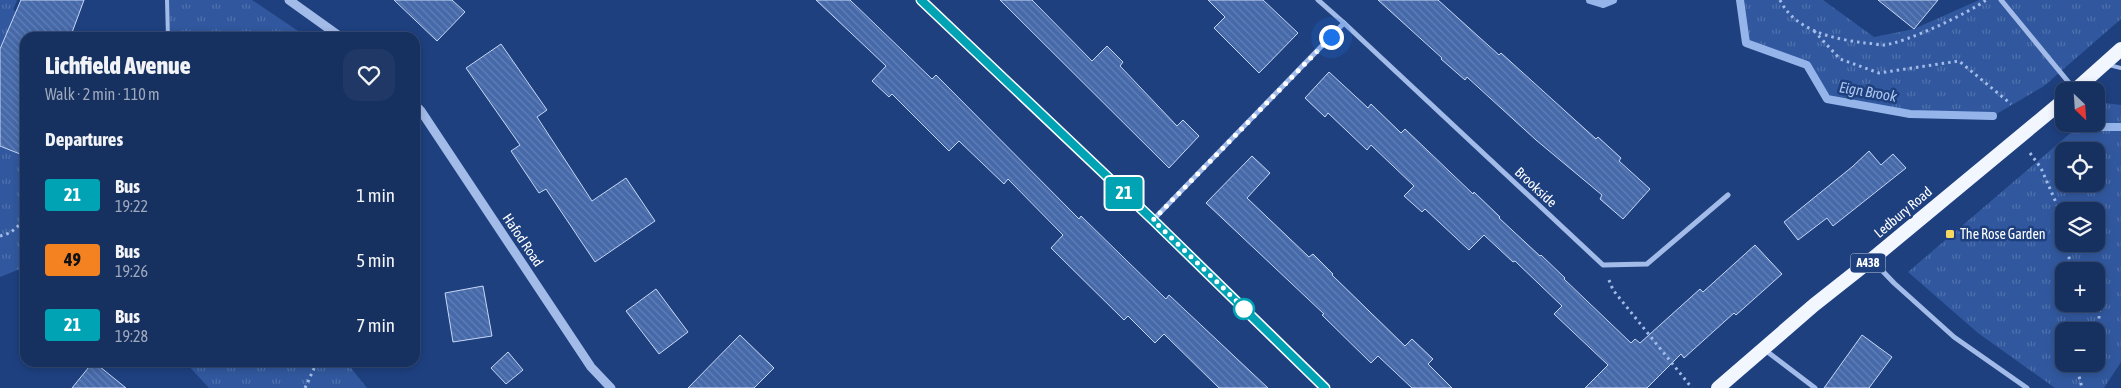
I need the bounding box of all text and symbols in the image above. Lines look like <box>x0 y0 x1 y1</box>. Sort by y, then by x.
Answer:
your location <box>1319 25 1344 50</box>
button: heart <box>343 49 395 101</box>
text: Lichfield Avenue <box>45 52 191 79</box>
water label: Eign Brook <box>1838 78 1899 105</box>
north arrow <box>2055 82 2105 132</box>
map controls <box>2055 82 2105 372</box>
text: Walk · 2 min · 110 m <box>45 85 159 103</box>
text: Departures <box>45 128 123 150</box>
button: locate <box>2055 142 2105 192</box>
street label: Brookside <box>1512 164 1560 210</box>
text: Bus <box>115 175 140 197</box>
line badge: 21 <box>1102 177 1146 209</box>
text: 21 <box>1116 182 1132 203</box>
street label: Ledbury Road <box>1871 183 1935 241</box>
text: 21 <box>64 184 81 205</box>
text: 1 min <box>356 184 395 206</box>
text: 19:22 <box>115 197 148 215</box>
button: layers <box>2055 202 2105 252</box>
street label: Hafod Road <box>499 210 547 270</box>
place label: The Rose Garden <box>1960 226 2046 242</box>
marker: The Rose Garden <box>1944 228 1956 240</box>
text: Bus <box>115 240 140 262</box>
text: 49 <box>64 249 81 270</box>
text: 5 min <box>356 249 395 271</box>
road number: A438 <box>1850 254 1886 272</box>
text: 19:26 <box>115 262 148 280</box>
button: + <box>2055 262 2105 312</box>
unlabelled marker <box>1233 298 1255 320</box>
text: Bus <box>115 305 140 327</box>
text: 21 <box>64 314 81 335</box>
text: 7 min <box>356 314 395 336</box>
button: − <box>2055 322 2105 372</box>
text: 19:28 <box>115 327 148 345</box>

